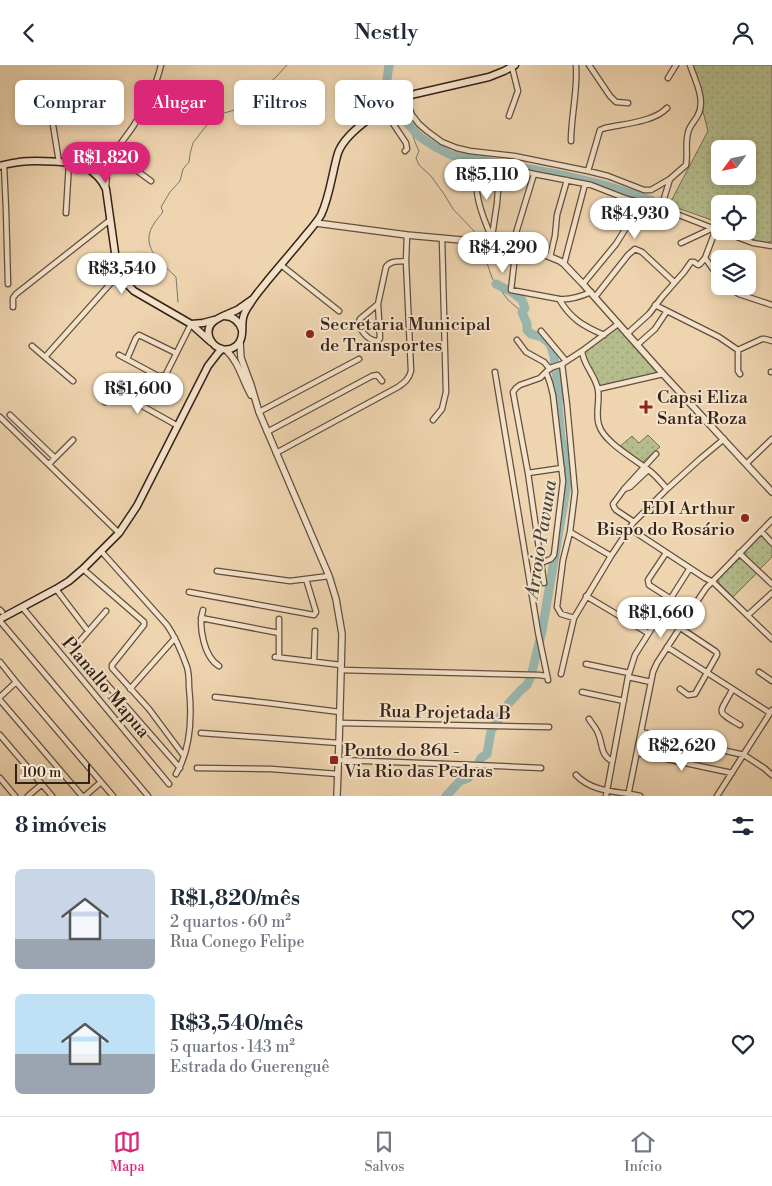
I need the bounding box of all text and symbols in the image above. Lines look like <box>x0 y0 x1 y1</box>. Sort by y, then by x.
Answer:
icon: back <box>15 19 43 47</box>
text: Nestly <box>354 19 418 46</box>
icon: person <box>729 19 757 47</box>
chip: Comprar <box>15 80 124 125</box>
chip: Alugar <box>134 80 224 125</box>
chip: Filtros <box>234 80 325 125</box>
chip: Novo <box>335 80 413 125</box>
north arrow <box>711 140 756 185</box>
map controls <box>711 140 756 295</box>
pin: R$1,820 <box>60 141 152 184</box>
text: R$1,820 <box>73 148 139 168</box>
pin: R$5,110 <box>441 159 533 201</box>
text: R$5,110 <box>455 165 519 185</box>
button: locate <box>711 195 756 240</box>
pin: R$4,930 <box>589 197 681 240</box>
text: R$4,930 <box>601 204 669 224</box>
pin: R$4,290 <box>457 231 549 274</box>
text: R$4,290 <box>469 238 537 258</box>
button: layers <box>711 250 756 295</box>
pin: R$3,540 <box>76 253 168 295</box>
text: R$3,540 <box>88 259 156 279</box>
place label: Secretaria Municipal de Transportes <box>320 313 491 357</box>
marker: Secretaria Municipal de Transportes <box>304 328 316 340</box>
pin: R$1,600 <box>92 373 184 415</box>
text: R$1,600 <box>104 379 172 399</box>
place label: Capsi Eliza Santa Roza <box>657 386 749 430</box>
marker: Capsi Eliza Santa Roza <box>639 400 653 414</box>
water label: Arroio Pavuna <box>519 478 562 602</box>
place label: EDI Arthur Bispo do Rosário <box>596 497 735 541</box>
marker: EDI Arthur Bispo do Rosário <box>739 512 751 524</box>
pin: R$1,660 <box>615 597 707 639</box>
text: R$1,660 <box>628 603 694 623</box>
street label: Planallo Mapua <box>56 632 155 744</box>
street label: Rua Projetada B <box>379 700 511 725</box>
pin: R$2,620 <box>636 729 728 772</box>
text: R$2,620 <box>648 736 716 756</box>
place label: Ponto do 861 - Via Rio das Pedras <box>343 739 493 783</box>
marker: Ponto do 861 - Via Rio das Pedras <box>328 754 340 766</box>
scale bar <box>15 761 90 784</box>
text: 100 m <box>22 764 61 782</box>
icon: filters <box>729 812 757 840</box>
text: 8 imóveis <box>15 813 107 839</box>
text: R$1,820/mês <box>170 886 300 912</box>
icon: home <box>55 889 115 949</box>
icon: heart <box>729 905 757 933</box>
text: 2 quartos · 60 m² <box>170 912 291 932</box>
text: Rua Conego Felipe <box>170 932 305 952</box>
text: R$3,540/mês <box>170 1011 303 1037</box>
icon: home <box>55 1014 115 1074</box>
icon: heart <box>729 1030 757 1058</box>
text: 5 quartos · 143 m² <box>170 1037 295 1057</box>
text: Estrada do Guerenguê <box>170 1057 330 1077</box>
tab: Mapa <box>110 1128 145 1176</box>
tab: Salvos <box>364 1128 404 1176</box>
tab: Início <box>624 1128 662 1176</box>

